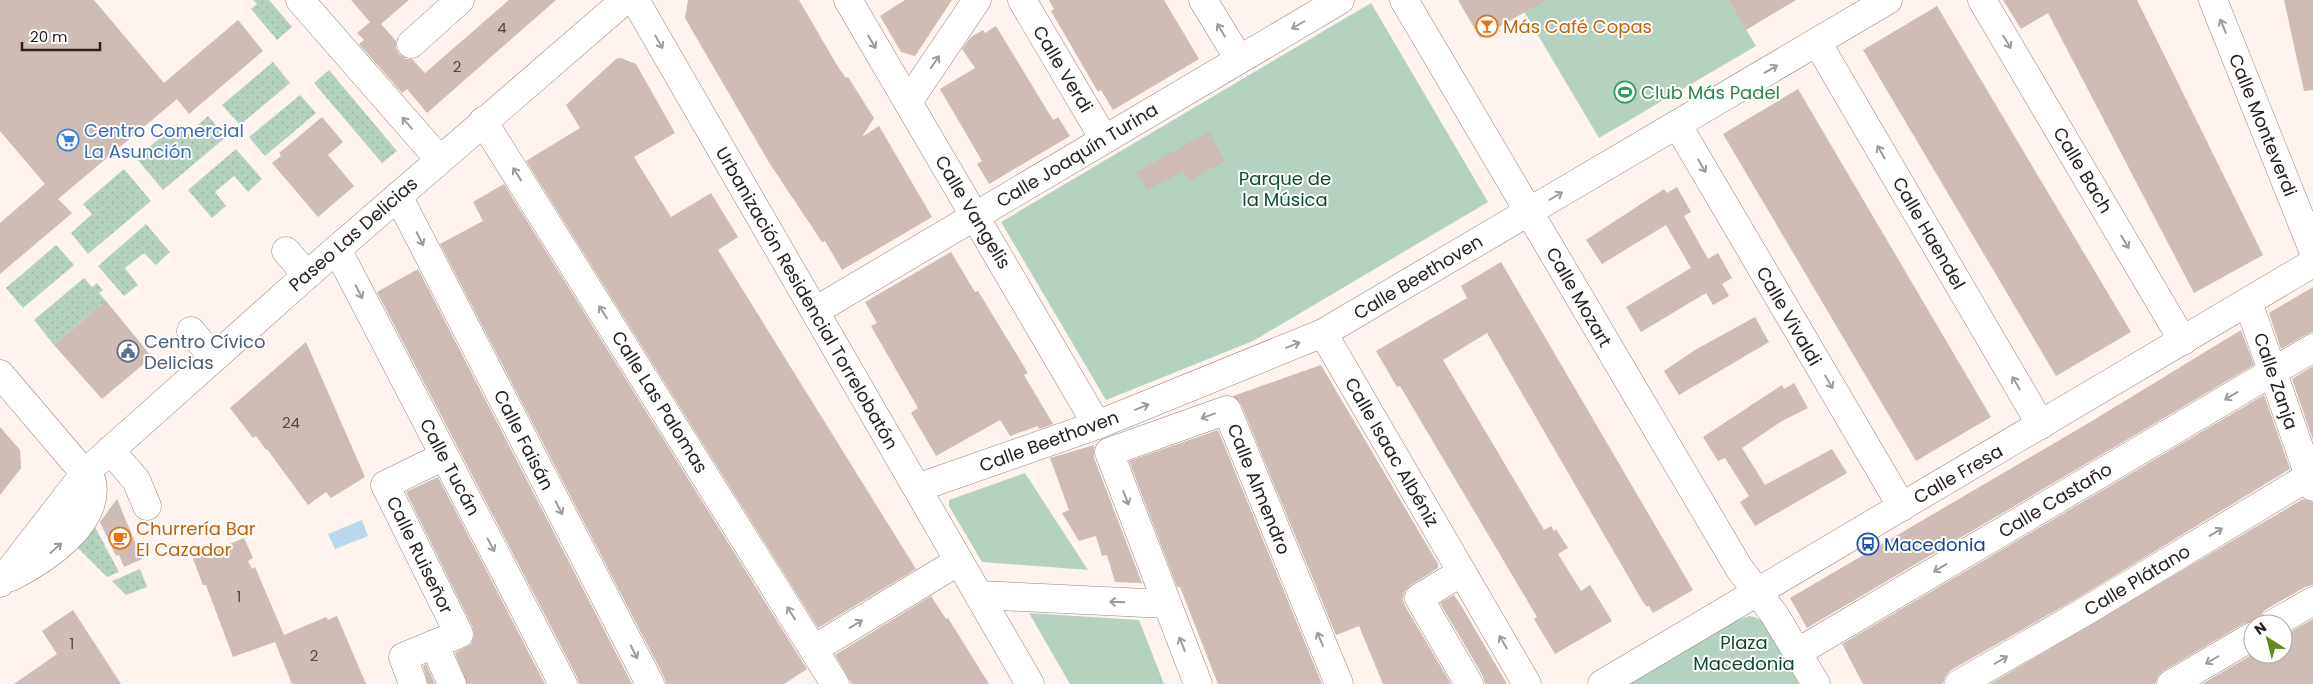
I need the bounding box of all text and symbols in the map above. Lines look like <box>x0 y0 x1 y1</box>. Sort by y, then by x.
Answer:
bar icon: Más Café Copas <box>1475 14 1499 38</box>
place label: Más Café Copas <box>1503 14 1652 39</box>
house number: 4 <box>497 17 507 38</box>
one-way arrow <box>2218 19 2228 34</box>
scale bar <box>22 20 100 52</box>
one-way arrow <box>1291 20 1305 30</box>
street label: Calle Verdi <box>1027 21 1099 117</box>
one-way arrow <box>1216 23 1226 37</box>
text: 20 m <box>30 26 68 47</box>
one-way arrow <box>868 34 878 48</box>
one-way arrow <box>2002 34 2012 49</box>
one-way arrow <box>655 35 665 49</box>
street label: Calle Monteverdi <box>2223 50 2303 200</box>
one-way arrow <box>930 55 941 69</box>
house number: 2 <box>453 56 461 77</box>
one-way arrow <box>1763 63 1777 73</box>
sports icon: Club Más Padel <box>1613 80 1637 104</box>
place label: Club Más Padel <box>1641 80 1780 105</box>
street label: Calle Joaquín Turina <box>991 97 1163 213</box>
one-way arrow <box>401 116 413 129</box>
place label: Centro Comercial La Asunción <box>84 118 244 164</box>
street label: Calle Bach <box>2047 122 2119 218</box>
supermarket icon: Centro Comercial La Asunción <box>56 128 80 152</box>
street label: Urbanización Residencial Torrelobatón <box>710 142 904 454</box>
one-way arrow <box>1876 145 1886 159</box>
street label: Calle Vangelis <box>929 151 1017 273</box>
one-way arrow <box>1697 159 1707 173</box>
park label: Parque de la Música <box>1239 166 1331 212</box>
one-way arrow <box>511 168 521 182</box>
street label: Paseo Las Delicias <box>283 171 423 297</box>
street label: Calle Haendel <box>1887 172 1971 294</box>
one-way arrow <box>1548 190 1562 200</box>
street label: Calle Beethoven <box>1349 229 1487 325</box>
one-way arrow <box>416 231 425 246</box>
one-way arrow <box>2120 235 2130 250</box>
street label: Calle Mozart <box>1540 242 1618 352</box>
street label: Calle Vivaldi <box>1750 262 1828 370</box>
one-way arrow <box>354 285 364 300</box>
one-way arrow <box>597 305 607 319</box>
street label: Calle Las Palomas <box>606 326 714 478</box>
place label: Centro Cívico Delicias <box>144 329 265 375</box>
street label: Calle Zanja <box>2248 329 2304 433</box>
public building icon: Centro Cívico Delicias <box>116 339 140 363</box>
one-way arrow <box>1285 340 1300 349</box>
street label: Calle Isaac Albéniz <box>1339 373 1445 531</box>
one-way arrow <box>1824 374 1834 388</box>
one-way arrow <box>2011 376 2021 390</box>
street label: Calle Faisán <box>488 385 560 495</box>
one-way arrow <box>2224 392 2238 402</box>
one-way arrow <box>1135 401 1150 410</box>
street label: Calle Beethoven <box>976 404 1122 478</box>
house number: 24 <box>282 412 300 433</box>
one-way arrow <box>1201 412 1216 421</box>
street label: Calle Tucán <box>414 414 486 520</box>
street label: Calle Almendro <box>1221 420 1297 558</box>
street label: Calle Fresa <box>1909 438 2007 510</box>
street label: Calle Castaño <box>1994 456 2116 544</box>
one-way arrow <box>1122 490 1131 505</box>
street label: Calle Ruiseñor <box>381 492 459 618</box>
one-way arrow <box>555 500 564 515</box>
place label: Churrería Bar El Cazador <box>136 516 256 562</box>
cafe icon: Churrería Bar El Cazador <box>108 526 132 550</box>
one-way arrow <box>2209 527 2223 537</box>
bus stop icon: Macedonia <box>1856 532 1880 556</box>
place label: Macedonia <box>1884 532 1986 557</box>
one-way arrow <box>487 537 496 552</box>
street label: Calle Plátano <box>2079 538 2195 622</box>
one-way arrow <box>50 542 63 554</box>
one-way arrow <box>1934 564 1948 574</box>
house number: 1 <box>237 586 241 607</box>
one-way arrow <box>1110 597 1126 606</box>
one-way arrow <box>786 606 796 620</box>
north arrow <box>2243 614 2293 664</box>
text: N <box>2250 617 2270 640</box>
one-way arrow <box>848 618 862 628</box>
park label: Plaza Macedonia <box>1693 630 1795 676</box>
one-way arrow <box>1315 632 1325 647</box>
house number: 1 <box>70 633 74 654</box>
one-way arrow <box>1497 635 1507 649</box>
one-way arrow <box>1177 637 1186 652</box>
one-way arrow <box>630 644 639 659</box>
house number: 2 <box>310 645 318 666</box>
one-way arrow <box>1994 654 2008 664</box>
one-way arrow <box>2205 655 2220 665</box>

